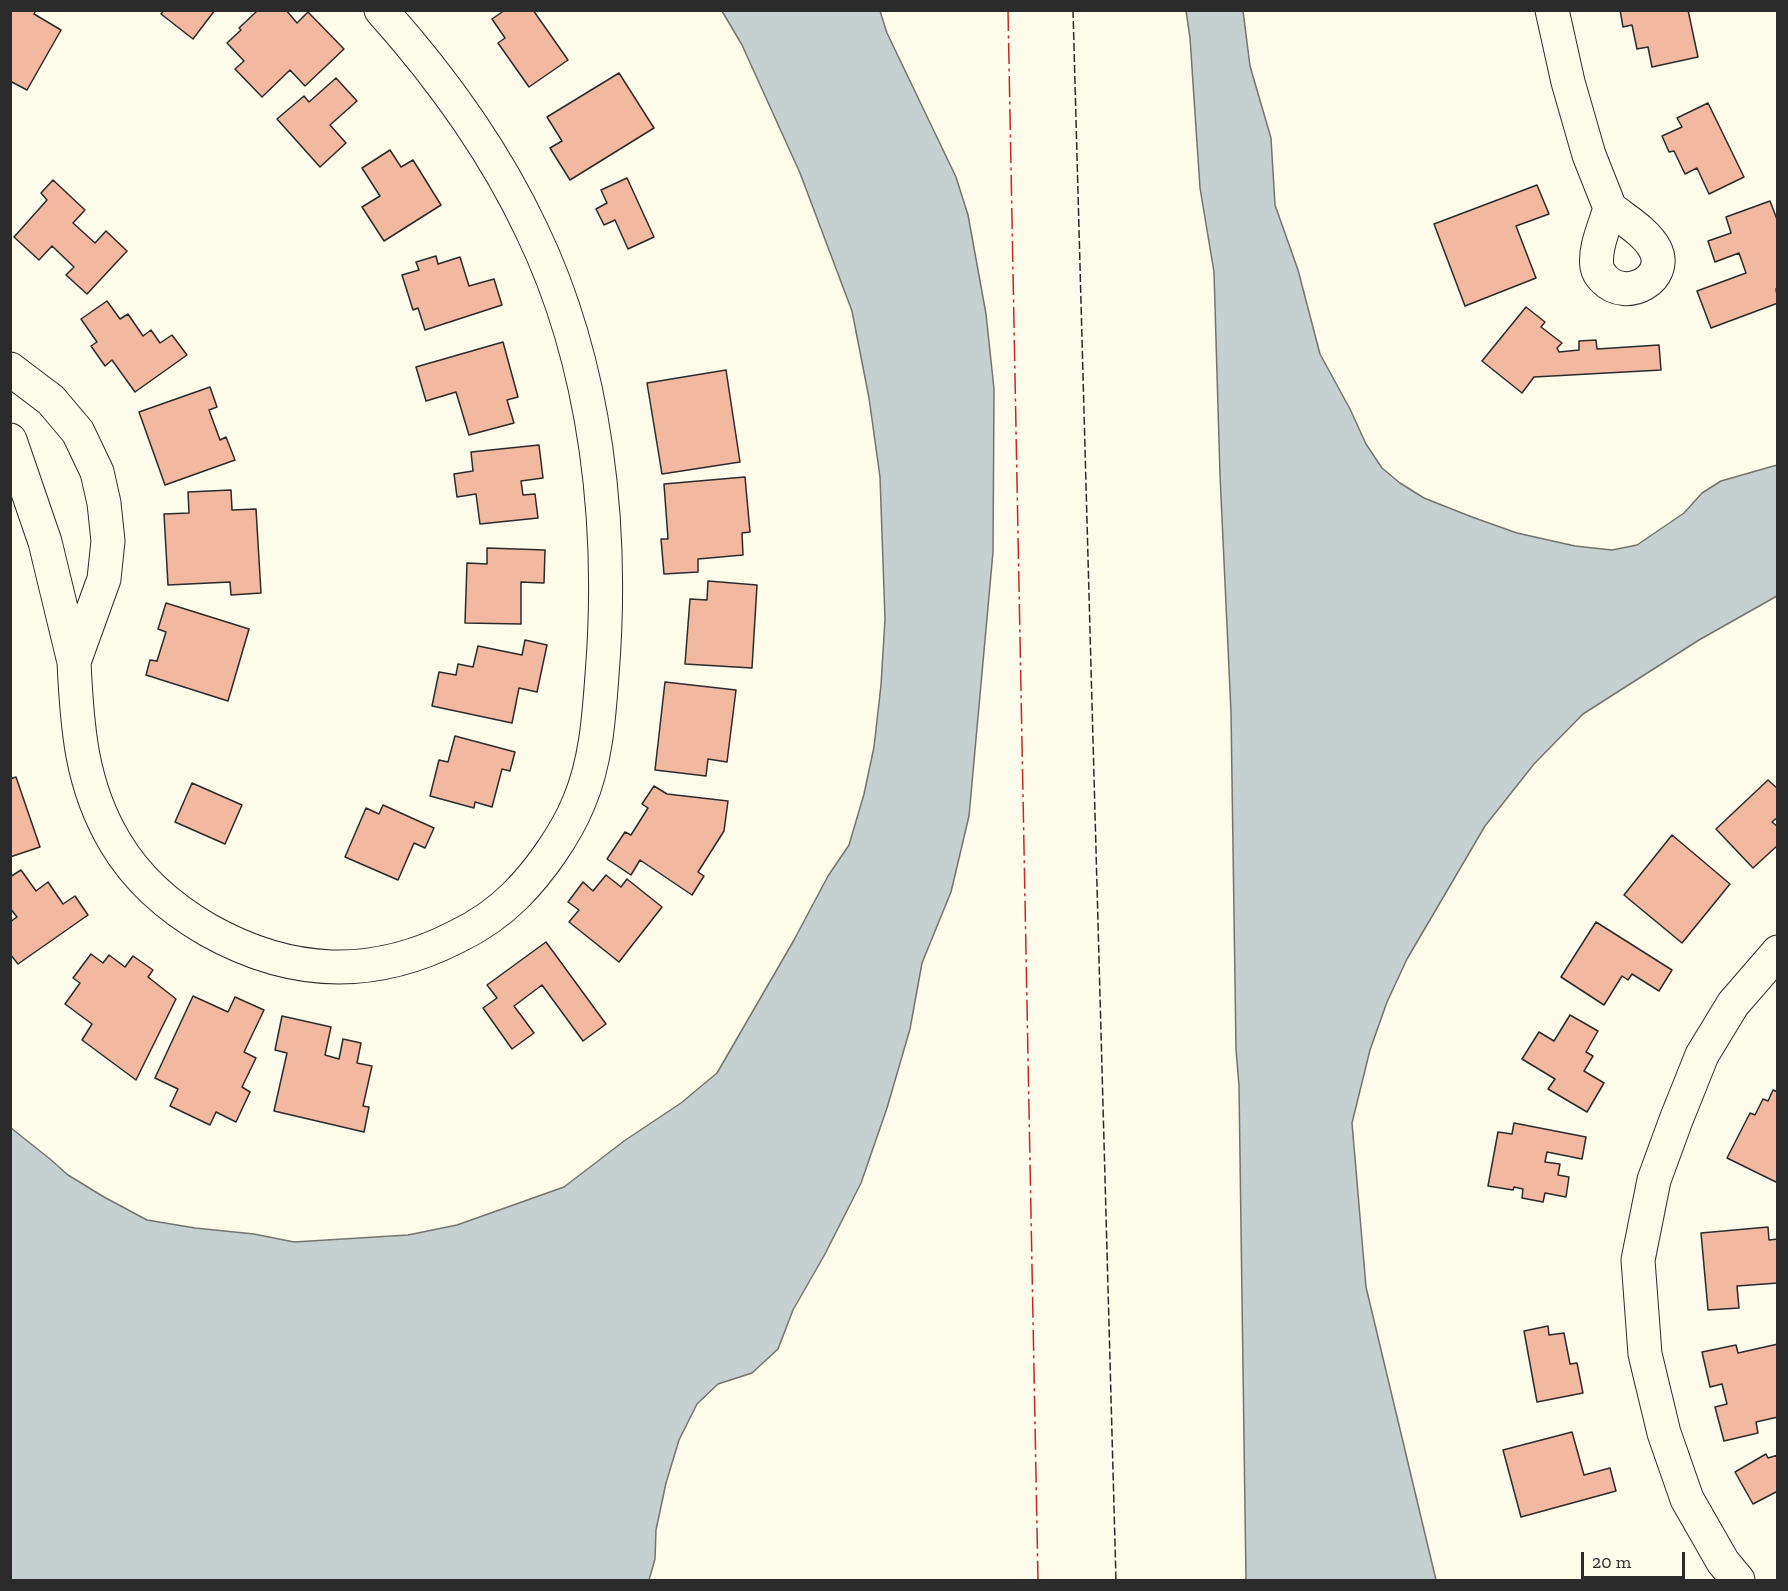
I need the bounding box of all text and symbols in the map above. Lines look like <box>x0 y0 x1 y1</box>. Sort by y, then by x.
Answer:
scale bar <box>1584 1540 1688 1578</box>
text: 20 m <box>1592 1551 1631 1573</box>

